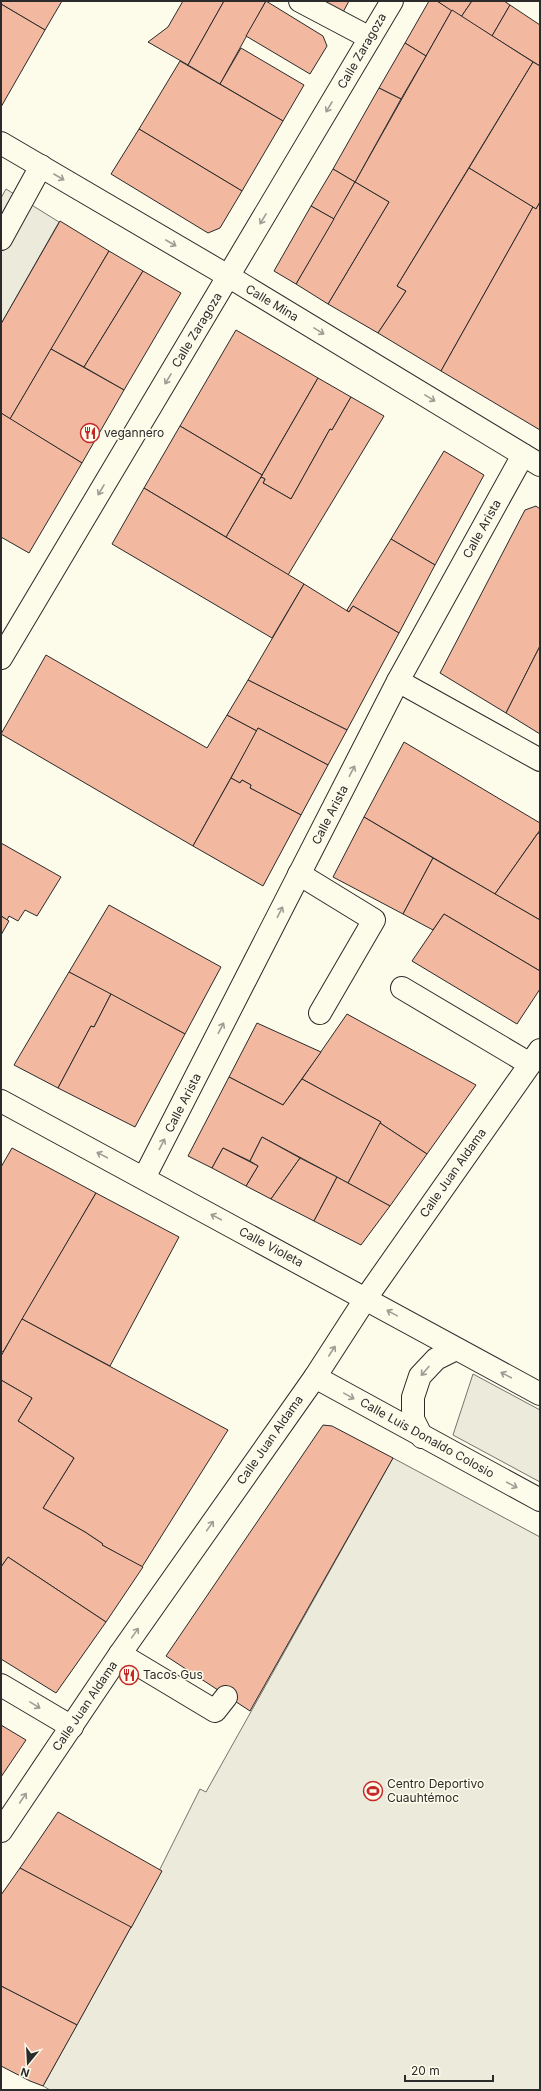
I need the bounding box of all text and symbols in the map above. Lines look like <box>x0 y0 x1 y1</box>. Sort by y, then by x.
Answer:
street label: Calle Zaragoza <box>334 10 389 91</box>
one-way arrow <box>325 101 333 113</box>
one-way arrow <box>53 173 65 181</box>
one-way arrow <box>258 213 266 225</box>
one-way arrow <box>165 239 177 247</box>
street label: Calle Mina <box>243 281 302 324</box>
street label: Calle Zaragoza <box>168 289 225 370</box>
one-way arrow <box>313 327 324 335</box>
one-way arrow <box>163 373 171 385</box>
one-way arrow <box>424 395 436 403</box>
restaurant icon: vegannero <box>79 422 101 444</box>
place label: vegannero <box>104 425 164 440</box>
one-way arrow <box>97 484 105 496</box>
street label: Calle Arista <box>459 497 504 561</box>
one-way arrow <box>349 766 356 778</box>
street label: Calle Arista <box>308 783 351 847</box>
one-way arrow <box>277 906 284 918</box>
one-way arrow <box>218 1022 225 1034</box>
street label: Calle Arista <box>161 1071 204 1135</box>
street label: Calle Juan Aldama <box>416 1125 489 1220</box>
one-way arrow <box>159 1138 166 1150</box>
one-way arrow <box>96 1151 108 1159</box>
one-way arrow <box>210 1213 222 1220</box>
street label: Calle Violeta <box>237 1223 306 1270</box>
one-way arrow <box>386 1308 398 1316</box>
one-way arrow <box>328 1346 336 1357</box>
one-way arrow <box>420 1366 429 1377</box>
one-way arrow <box>500 1371 512 1379</box>
street label: Calle Juan Aldama <box>233 1392 306 1487</box>
one-way arrow <box>343 1392 355 1400</box>
street label: Calle Luis Donaldo Colosio <box>357 1394 497 1481</box>
one-way arrow <box>506 1482 518 1489</box>
one-way arrow <box>206 1521 214 1532</box>
one-way arrow <box>131 1627 139 1638</box>
street label: Calle Juan Aldama <box>49 1658 120 1754</box>
restaurant icon: Tacos Gus <box>118 1664 140 1686</box>
place label: Tacos Gus <box>143 1667 203 1682</box>
one-way arrow <box>29 1701 41 1709</box>
place label: Centro Deportivo Cuauhtémoc <box>387 1776 484 1805</box>
sports icon: Centro Deportivo Cuauhtémoc <box>362 1780 384 1802</box>
one-way arrow <box>19 1793 27 1804</box>
north arrow <box>8 2043 48 2083</box>
scale bar <box>405 2057 493 2083</box>
text: 20 m <box>411 2063 440 2078</box>
text: N <box>19 2065 31 2080</box>

